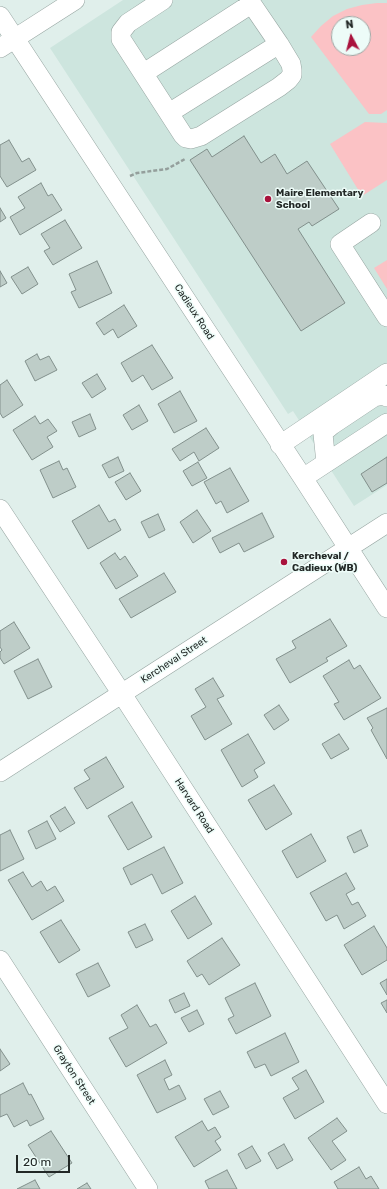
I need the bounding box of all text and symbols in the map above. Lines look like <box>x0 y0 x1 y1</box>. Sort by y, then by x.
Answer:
north arrow <box>331 16 371 56</box>
text: N <box>345 18 354 32</box>
place label: Maire Elementary School <box>276 187 363 210</box>
marker: Maire Elementary School <box>263 194 273 204</box>
street label: Cadieux Road <box>172 282 216 342</box>
place label: Kercheval / Cadieux (WB) <box>292 550 357 574</box>
marker: Kercheval / Cadieux (WB) <box>279 557 289 567</box>
street label: Kercheval Street <box>139 634 209 686</box>
street label: Harvard Road <box>172 776 216 836</box>
street label: Grayton Street <box>50 1043 98 1107</box>
scale bar <box>18 1147 72 1173</box>
text: 20 m <box>23 1155 51 1169</box>

